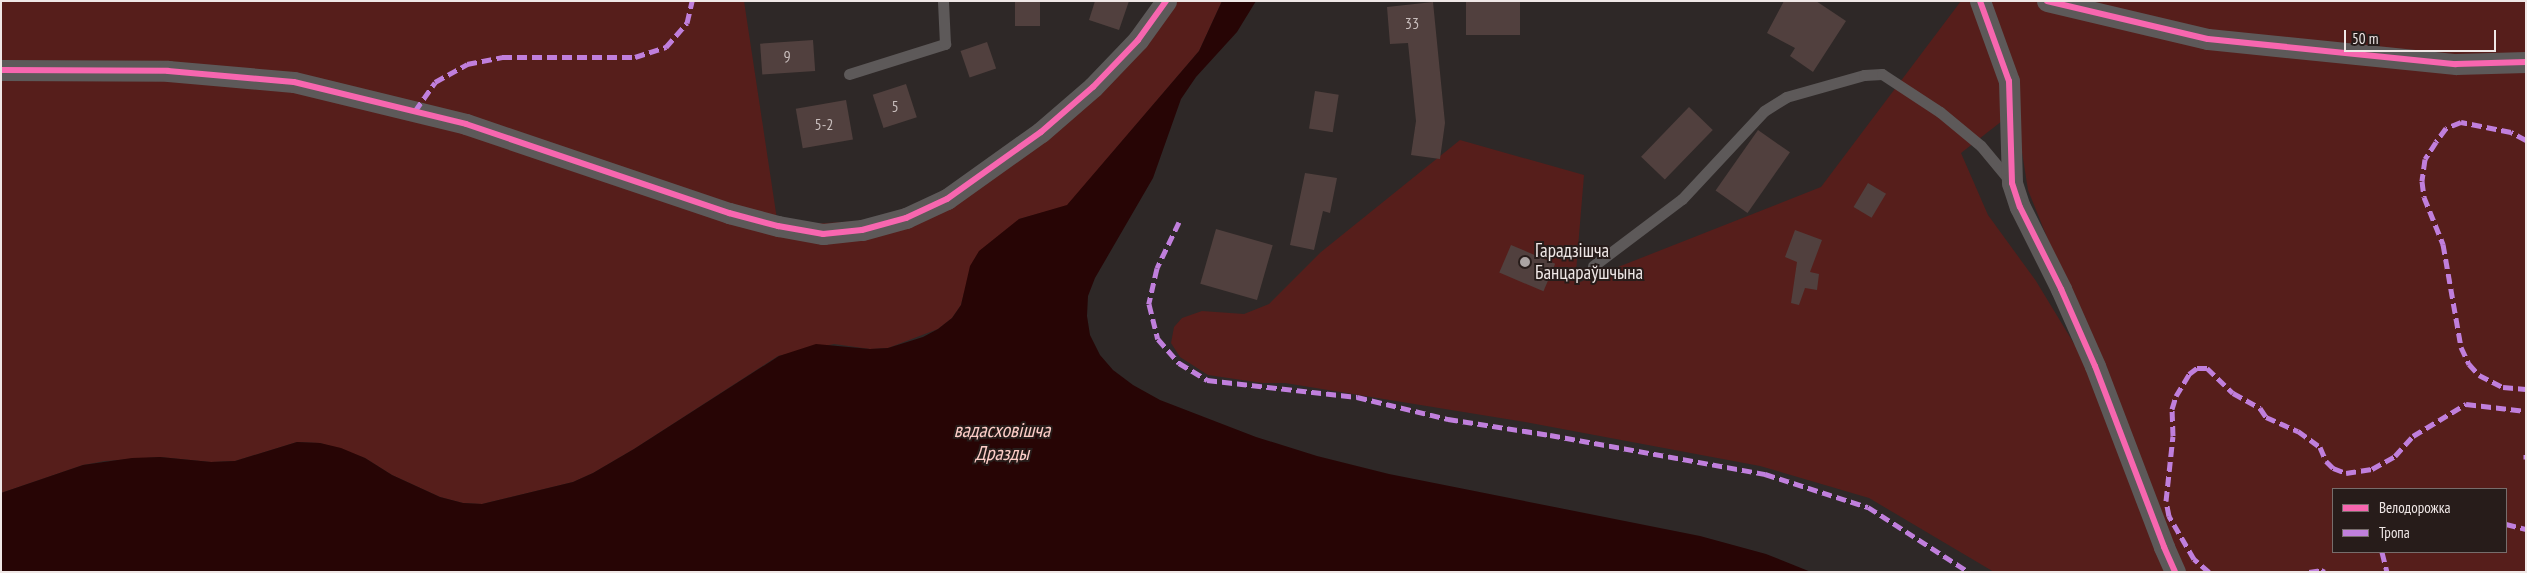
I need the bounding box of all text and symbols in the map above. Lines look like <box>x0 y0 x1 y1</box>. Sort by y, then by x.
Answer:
house number: 33 <box>1405 13 1419 33</box>
scale bar <box>2347 20 2500 52</box>
text: 50 m <box>2352 29 2378 48</box>
house number: 9 <box>783 46 791 66</box>
house number: 5 <box>891 96 899 116</box>
house number: 5-2 <box>814 114 834 134</box>
place label: Гарадзішча Банцараўшчына <box>1535 240 1643 284</box>
marker: Гарадзішча Банцараўшчына <box>1519 256 1531 268</box>
water label: вадасховішча Дразды <box>954 418 1050 465</box>
legend <box>2332 488 2507 553</box>
text: Велодорожка <box>2379 498 2450 517</box>
text: Тропа <box>2379 523 2410 542</box>

